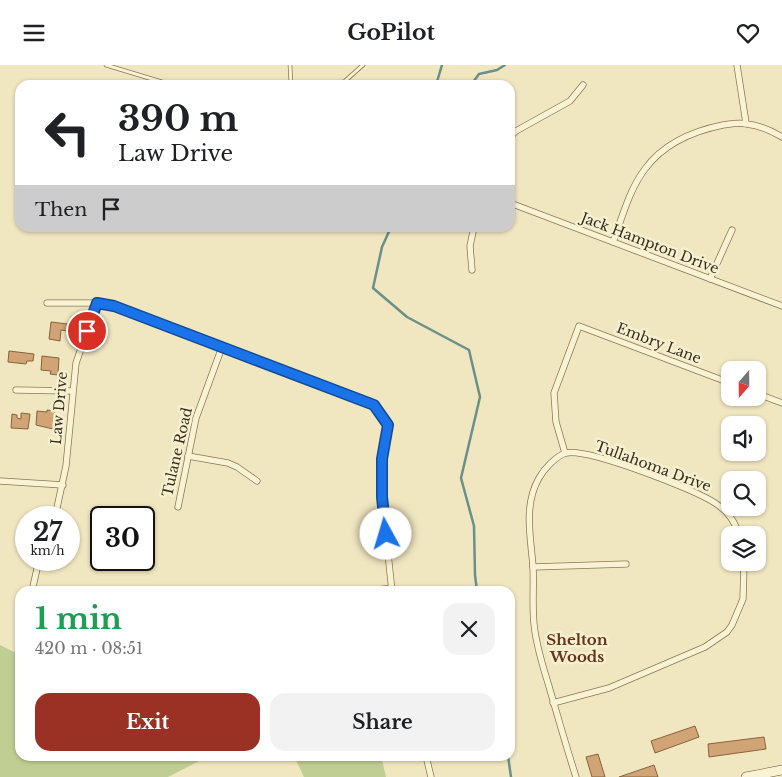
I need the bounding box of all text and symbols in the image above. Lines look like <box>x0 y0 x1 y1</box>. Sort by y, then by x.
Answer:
icon: menu <box>20 19 48 47</box>
text: GoPilot <box>347 19 435 46</box>
icon: heart <box>734 19 762 47</box>
text: 390 m <box>118 97 238 140</box>
icon: left <box>35 100 100 165</box>
text: Law Drive <box>118 140 233 167</box>
icon: arrive <box>97 195 125 223</box>
text: Then <box>35 198 87 221</box>
street label: Jack Hampton Drive <box>577 208 721 278</box>
pin <box>66 310 108 352</box>
icon: arrive <box>73 317 101 345</box>
street label: Embry Lane <box>614 319 704 367</box>
north arrow <box>721 361 766 406</box>
map controls <box>721 361 766 571</box>
street label: Law Drive <box>47 371 71 445</box>
street label: Tulane Road <box>158 405 196 498</box>
button: sound <box>721 416 766 461</box>
street label: Tullahoma Drive <box>593 437 713 495</box>
button: search <box>721 471 766 516</box>
speed limit sign: 30 <box>90 506 155 571</box>
position arrow <box>359 507 411 559</box>
text: 27 <box>33 517 62 548</box>
button: layers <box>721 526 766 571</box>
text: km/h <box>30 543 65 558</box>
text: 1 min <box>35 600 122 637</box>
button: close <box>443 603 495 655</box>
district label: Shelton Woods <box>546 630 608 666</box>
text: 420 m · 08:51 <box>35 638 143 658</box>
button: Exit <box>35 693 260 751</box>
button: Share <box>270 693 495 751</box>

